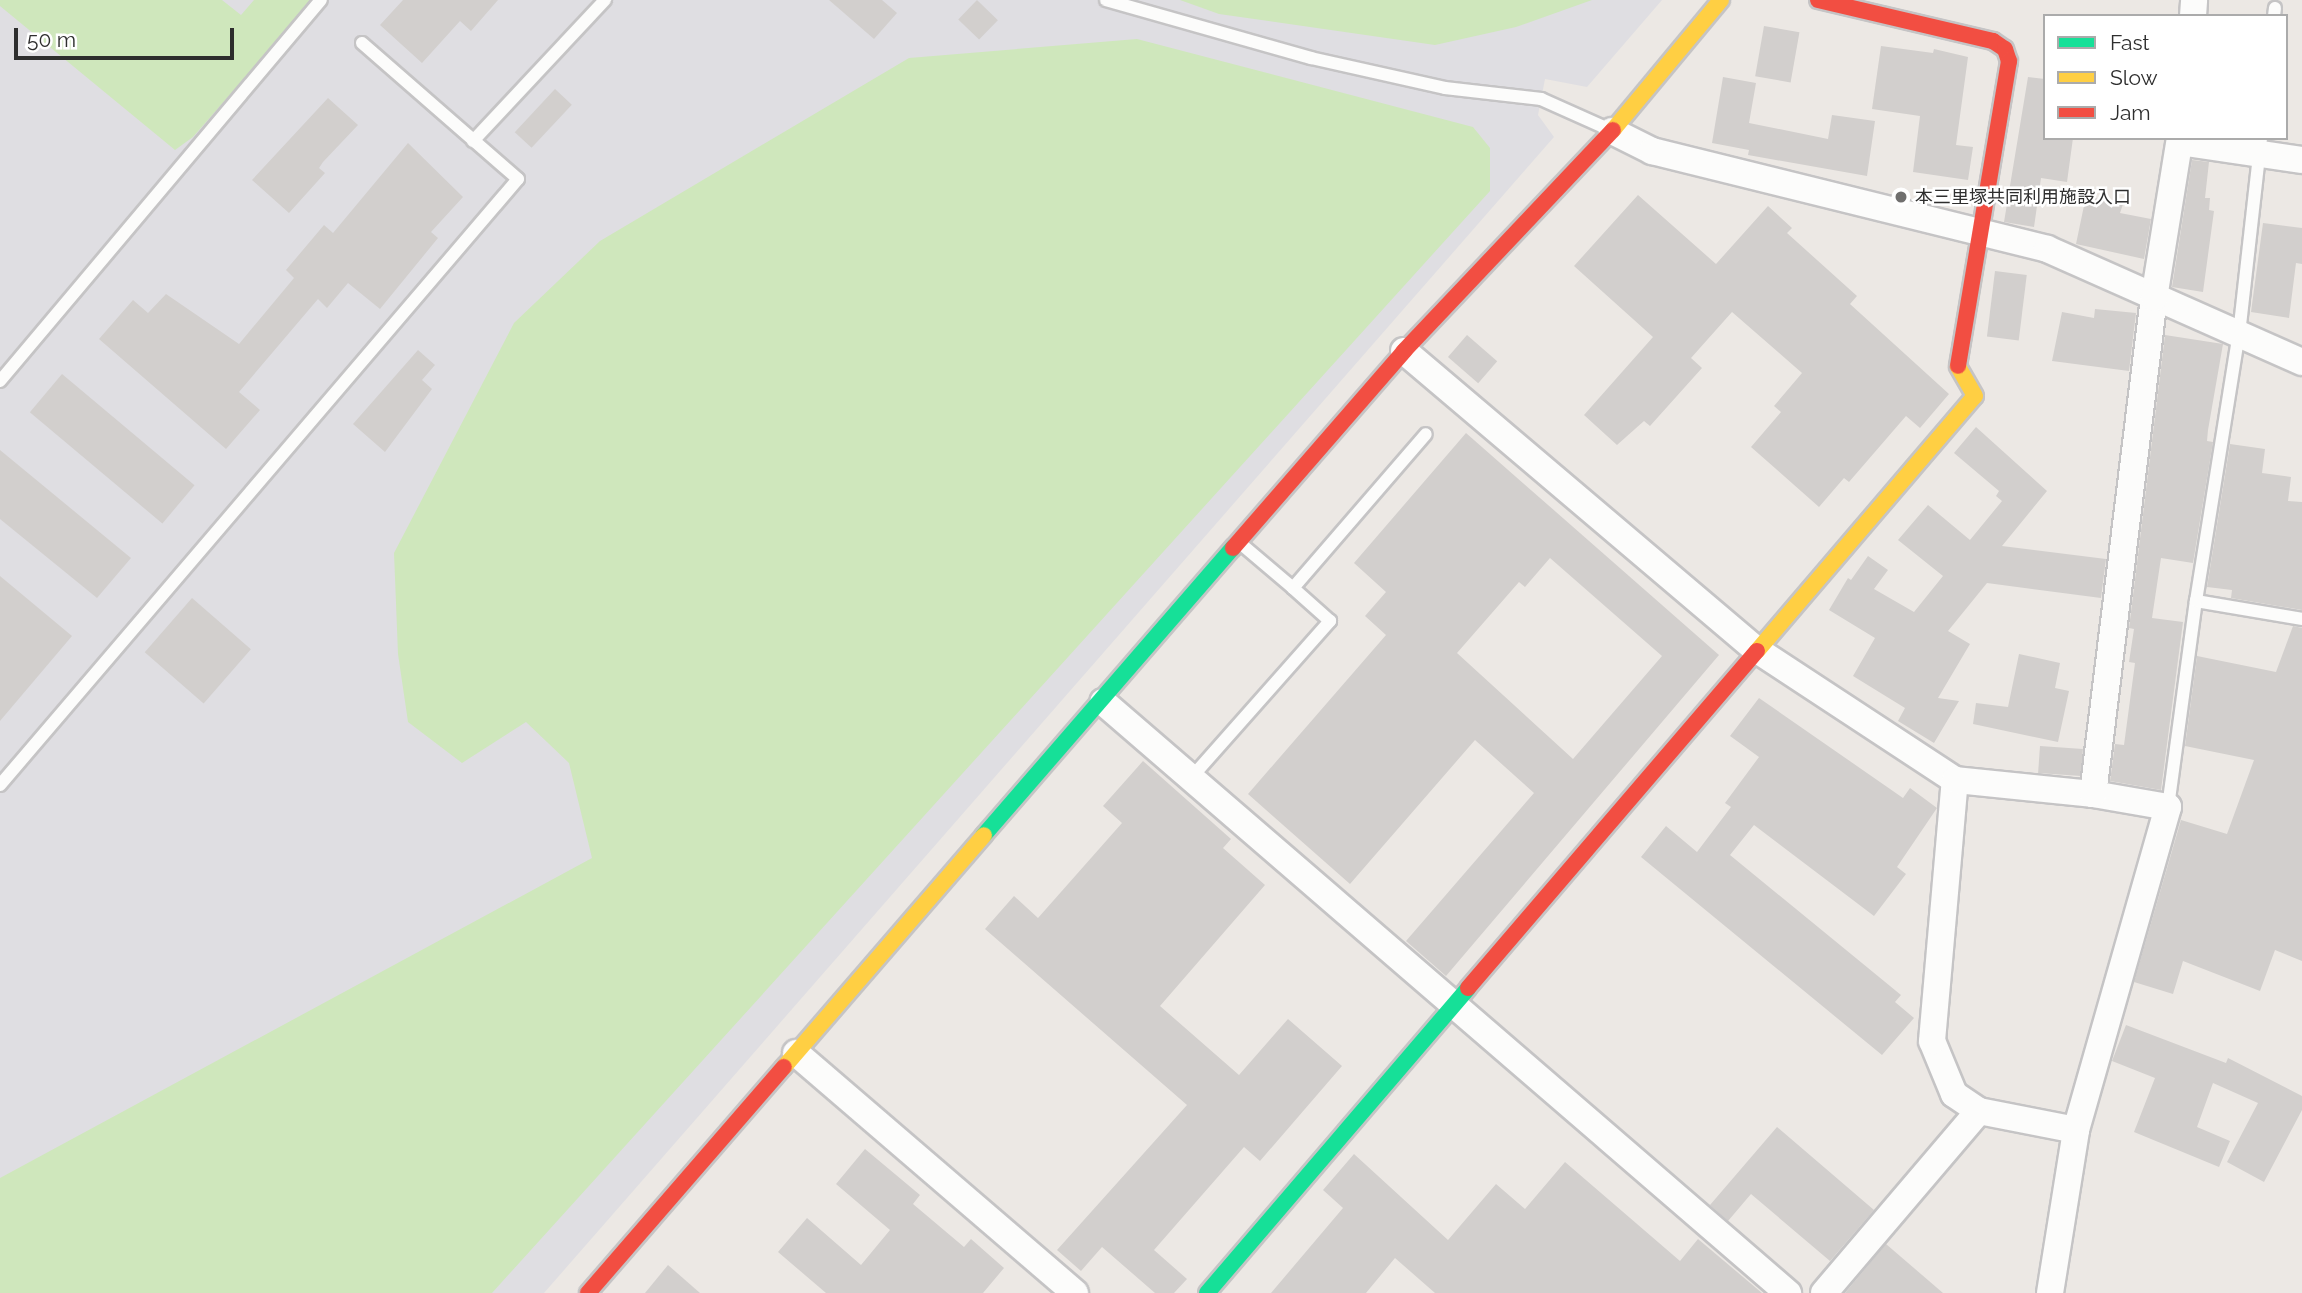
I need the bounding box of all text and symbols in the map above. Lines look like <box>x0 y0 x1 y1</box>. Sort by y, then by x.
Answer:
scale bar <box>18 14 238 58</box>
legend <box>2043 14 2288 140</box>
text: 50 m <box>27 27 76 52</box>
text: Fast <box>2110 30 2150 55</box>
text: Slow <box>2110 65 2158 90</box>
text: Jam <box>2110 100 2151 125</box>
place label: 本三里塚共同利用施設入口 <box>1915 186 2131 208</box>
marker: 本三里塚共同利用施設入口 <box>1893 189 1909 205</box>

